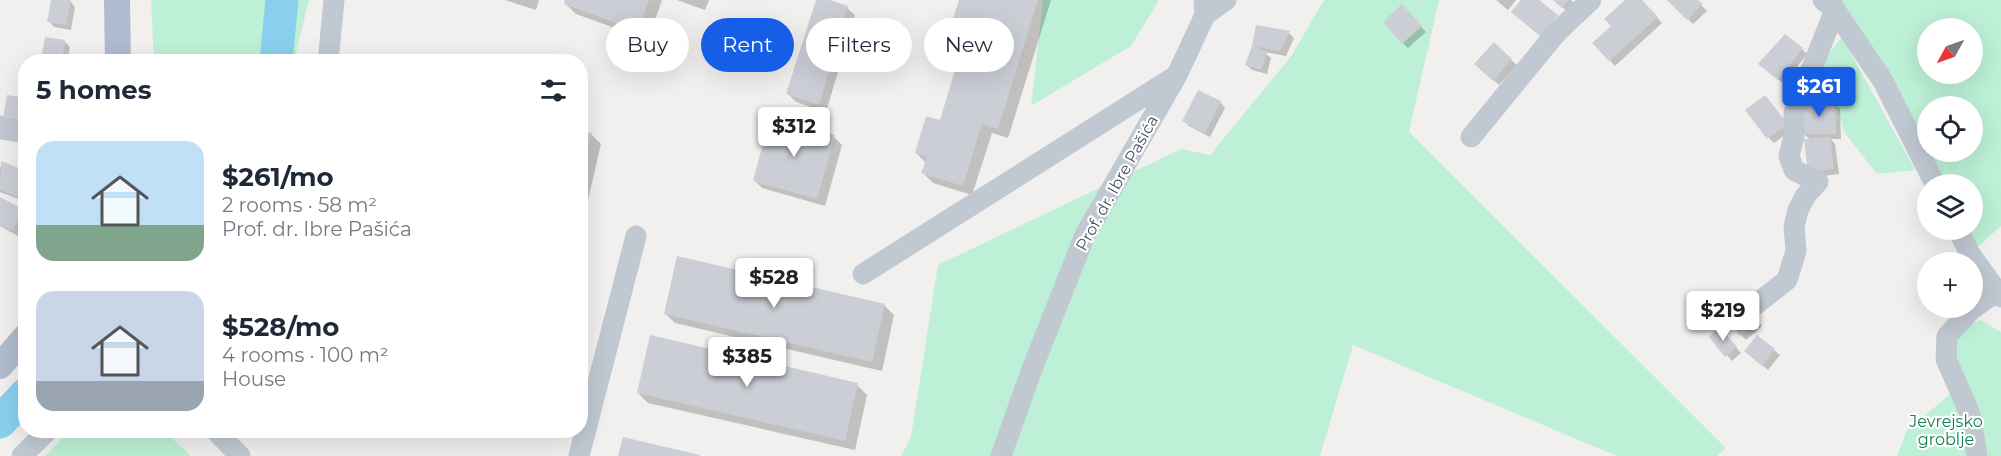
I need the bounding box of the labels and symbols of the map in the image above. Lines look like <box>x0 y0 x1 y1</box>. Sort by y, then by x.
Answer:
north arrow <box>1917 18 1983 84</box>
pin: $261 <box>1783 67 1855 118</box>
pin: $312 <box>758 107 830 158</box>
street label: Prof. dr. Ibre Pašića <box>1072 112 1162 254</box>
pin: $528 <box>738 258 810 309</box>
pin: $219 <box>1687 291 1759 342</box>
pin: $385 <box>711 337 783 388</box>
park label: Jevrejsko groblje <box>1908 412 1983 449</box>

